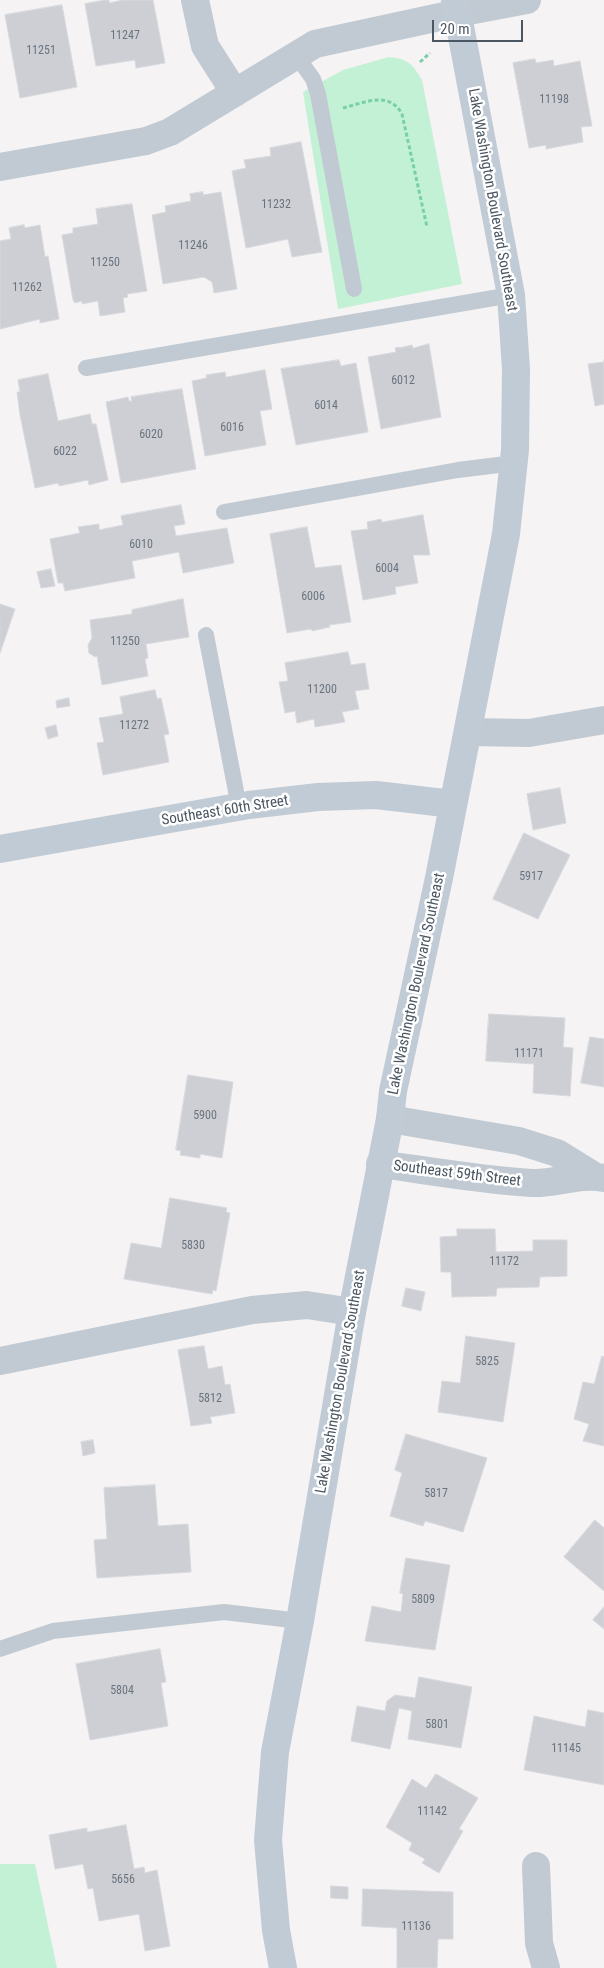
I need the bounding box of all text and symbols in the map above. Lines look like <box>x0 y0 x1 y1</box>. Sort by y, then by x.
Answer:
scale bar <box>434 10 525 42</box>
text: 20 m <box>440 20 470 38</box>
house number: 11247 <box>110 29 140 43</box>
house number: 11251 <box>26 44 56 58</box>
street label: Lake Washington Boulevard Southeast <box>463 87 521 313</box>
house number: 11198 <box>539 93 569 107</box>
house number: 11232 <box>261 198 291 212</box>
house number: 11246 <box>178 239 208 253</box>
house number: 11250 <box>90 256 120 270</box>
house number: 11262 <box>12 281 42 295</box>
house number: 6012 <box>391 374 415 388</box>
house number: 6014 <box>314 399 338 413</box>
house number: 6016 <box>220 421 244 435</box>
house number: 6020 <box>139 428 163 442</box>
house number: 6022 <box>53 445 77 459</box>
house number: 6010 <box>129 538 153 552</box>
house number: 6004 <box>375 562 399 576</box>
house number: 6006 <box>301 590 325 604</box>
house number: 11250 <box>110 635 140 649</box>
house number: 11200 <box>307 683 337 697</box>
house number: 11272 <box>119 719 149 733</box>
street label: Southeast 60th Street <box>160 792 290 830</box>
house number: 5917 <box>519 870 543 884</box>
street label: Lake Washington Boulevard Southeast <box>385 871 449 1097</box>
house number: 11171 <box>514 1047 544 1061</box>
house number: 5900 <box>193 1109 217 1123</box>
street label: Southeast 59th Street <box>392 1157 522 1191</box>
house number: 5830 <box>181 1239 205 1253</box>
house number: 11172 <box>489 1255 519 1269</box>
street label: Lake Washington Boulevard Southeast <box>312 1269 370 1495</box>
house number: 5825 <box>475 1355 499 1369</box>
house number: 5812 <box>198 1392 222 1406</box>
house number: 5817 <box>424 1487 448 1501</box>
house number: 5809 <box>411 1593 435 1607</box>
house number: 5804 <box>110 1684 134 1698</box>
house number: 5801 <box>425 1718 449 1732</box>
house number: 11145 <box>551 1742 581 1756</box>
house number: 11142 <box>417 1805 447 1819</box>
house number: 5656 <box>111 1873 135 1887</box>
house number: 11136 <box>401 1920 431 1934</box>

